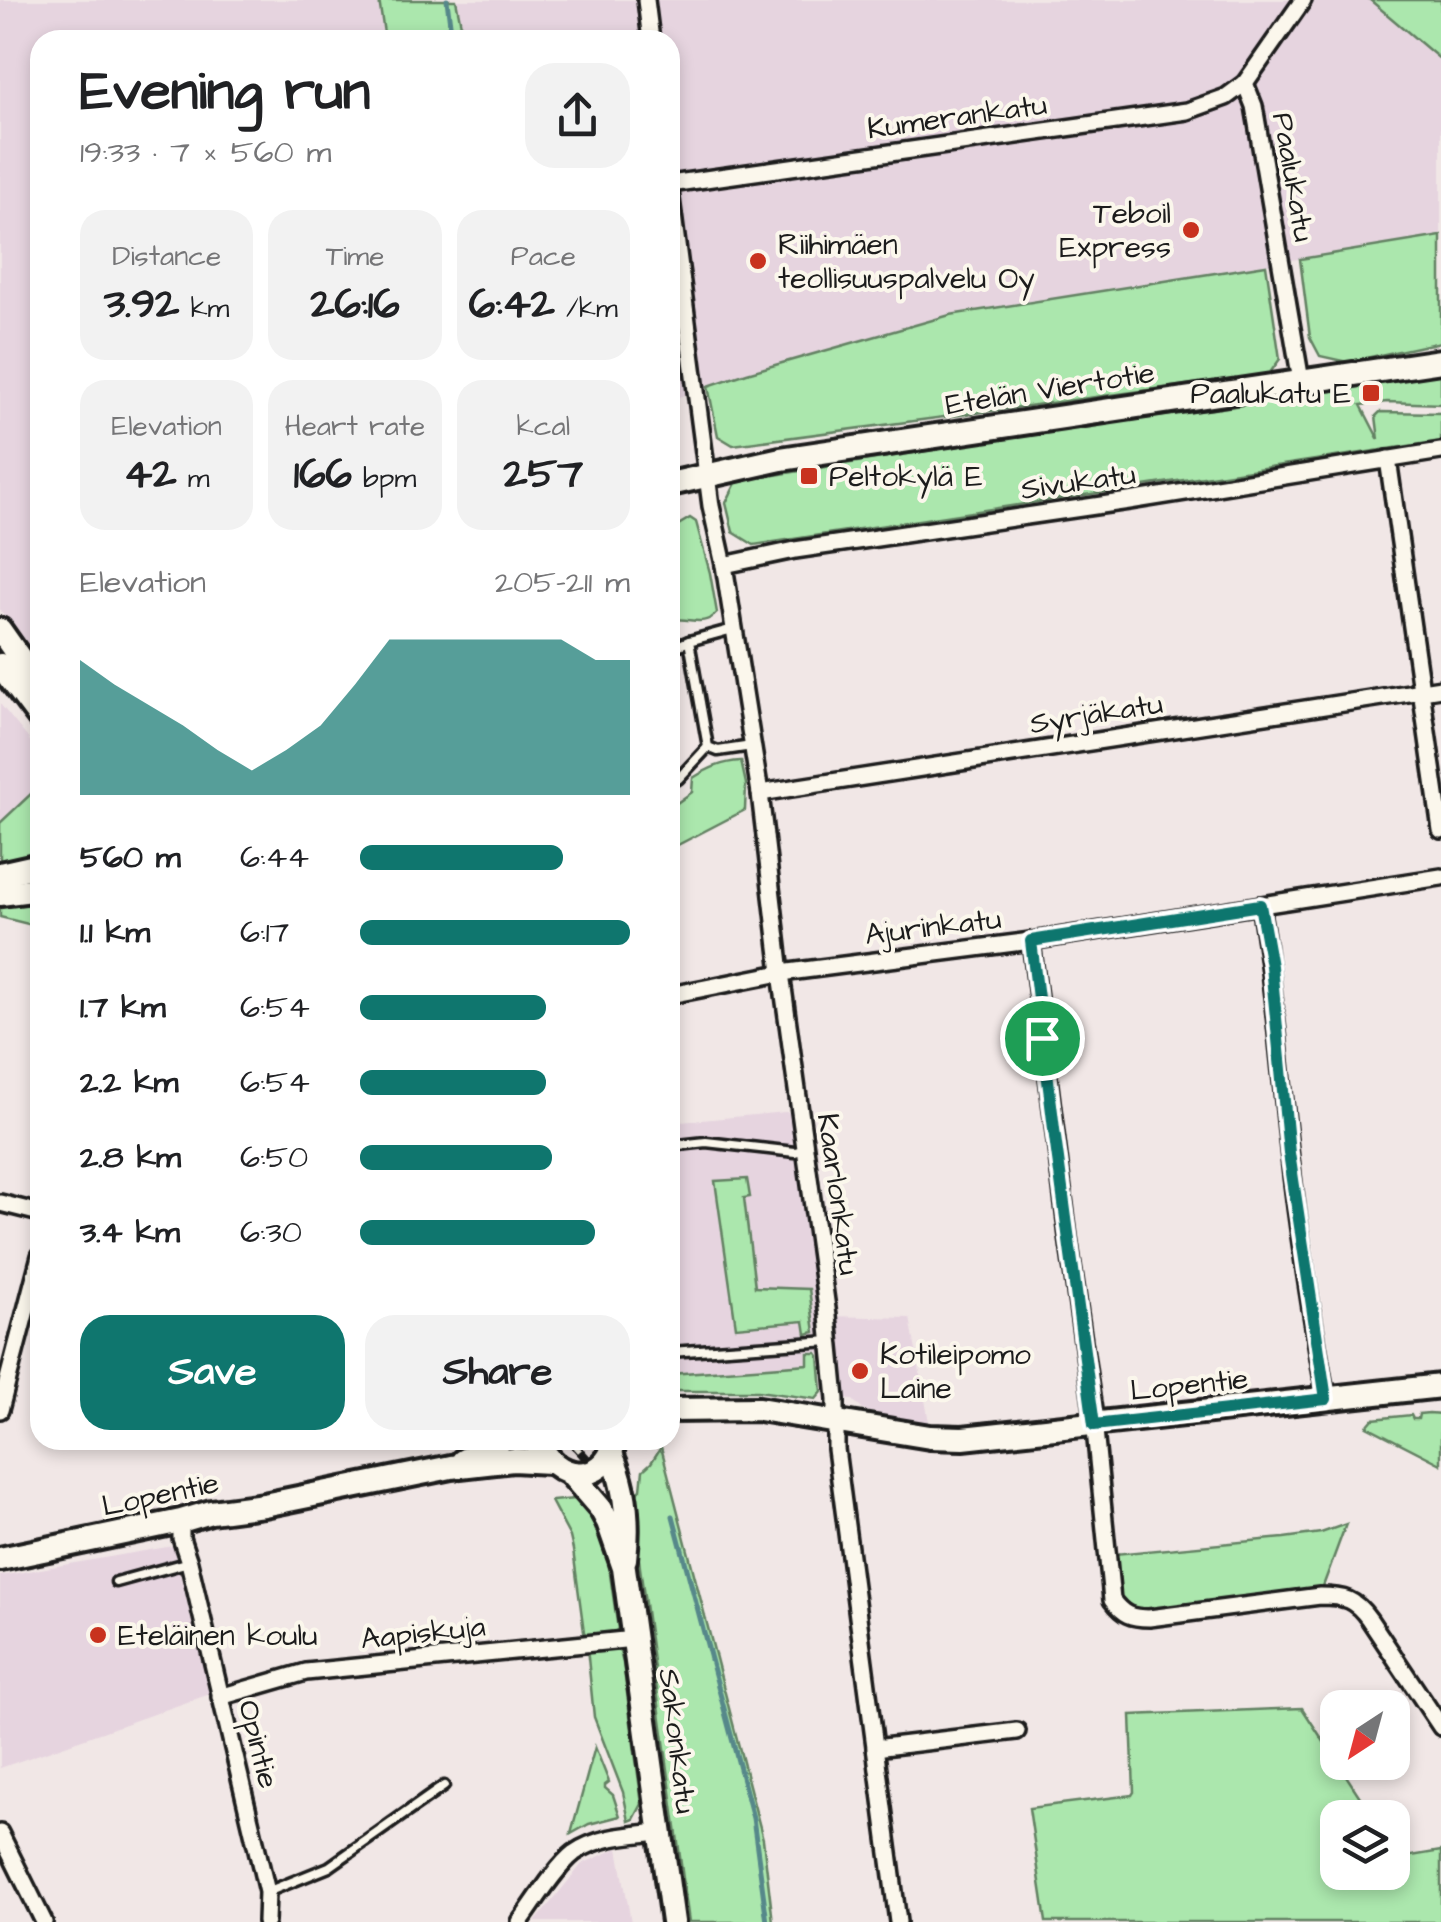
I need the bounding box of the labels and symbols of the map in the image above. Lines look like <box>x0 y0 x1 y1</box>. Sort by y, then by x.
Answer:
street label: Kumerankatu <box>865 84 1050 150</box>
street label: Paalukatu <box>1261 109 1325 245</box>
place label: Teboil Express <box>1060 193 1171 269</box>
marker: Teboil Express <box>1180 219 1202 241</box>
place label: Riihimäen teollisuuspalvelu Oy <box>778 224 1035 301</box>
marker: Riihimäen teollisuuspalvelu Oy <box>747 250 769 272</box>
street label: Etelän Viertotie <box>943 352 1158 426</box>
place label: Paalukatu E <box>1191 373 1351 415</box>
marker: Paalukatu E <box>1360 382 1382 404</box>
street label: Sivukatu <box>1018 453 1138 511</box>
place label: Peltokylä E <box>829 456 983 499</box>
marker: Peltokylä E <box>798 465 820 487</box>
street label: Syrjäkatu <box>1027 683 1166 746</box>
street label: Ajurinkatu <box>863 898 1004 956</box>
pin <box>1000 996 1085 1081</box>
street label: Kaarlonkatu <box>806 1111 870 1278</box>
place label: Kotileipomo Laine <box>880 1334 1031 1410</box>
street label: Lopentie <box>1128 1358 1250 1412</box>
marker: Kotileipomo Laine <box>849 1360 871 1382</box>
street label: Lopentie <box>98 1462 223 1528</box>
street label: Aapiskuja <box>359 1606 487 1660</box>
place label: Eteläinen koulu <box>118 1615 317 1657</box>
marker: Eteläinen koulu <box>87 1624 109 1646</box>
street label: Sakonkatu <box>647 1666 707 1816</box>
north arrow <box>1320 1690 1410 1780</box>
street label: Opintie <box>227 1696 289 1793</box>

